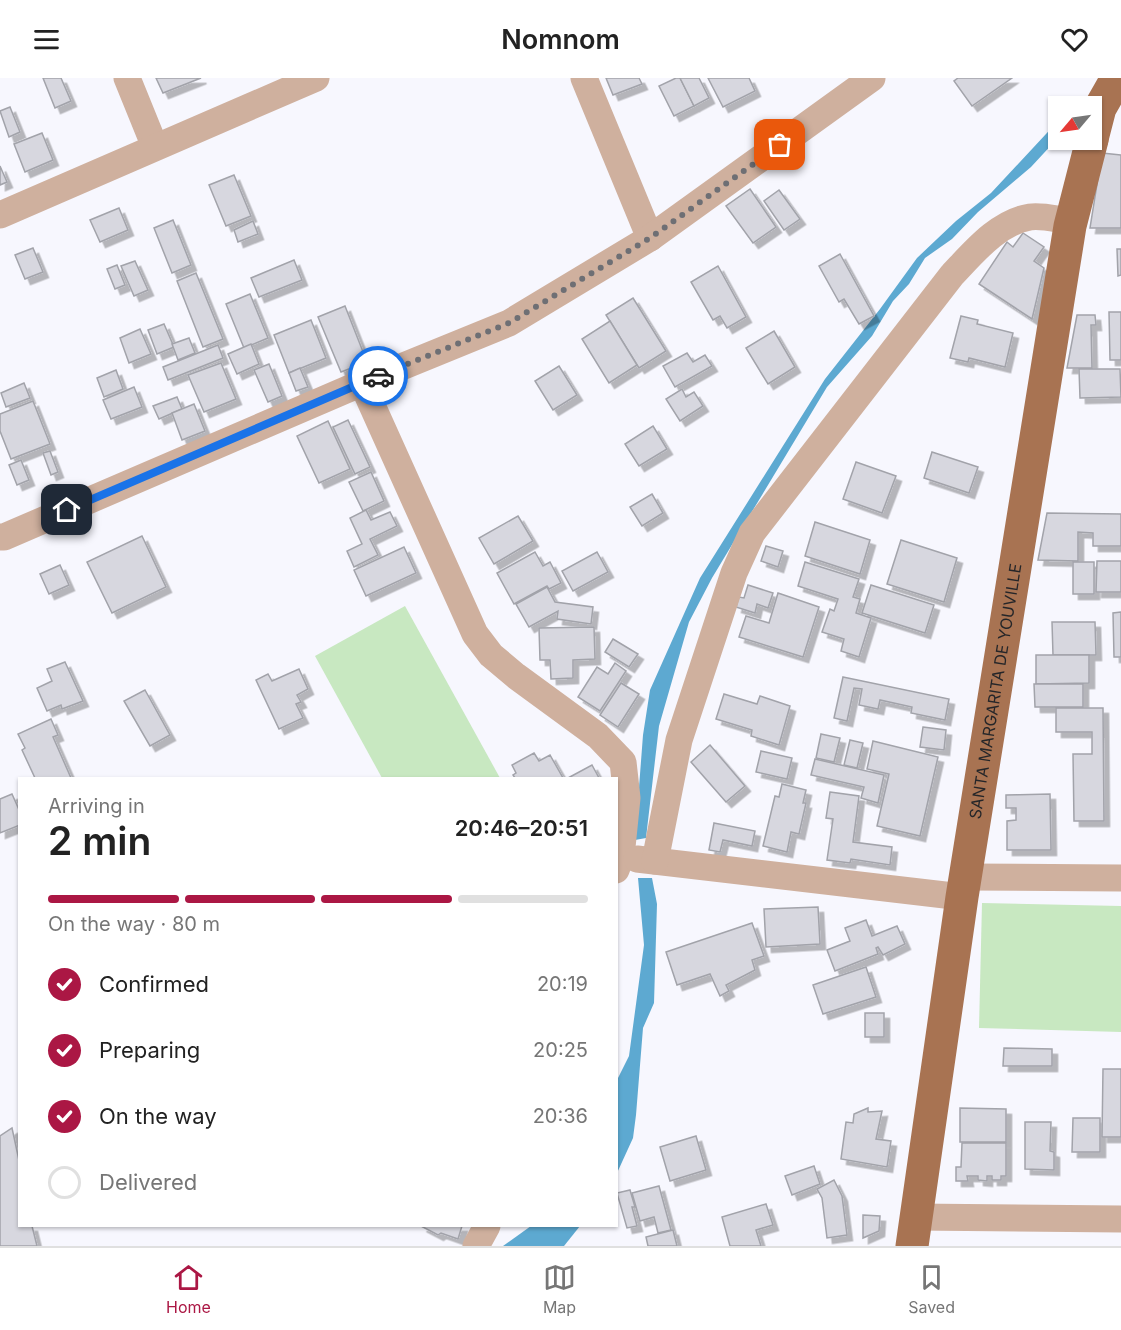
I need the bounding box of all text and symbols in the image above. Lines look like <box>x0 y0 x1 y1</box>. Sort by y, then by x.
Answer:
icon: menu <box>30 23 63 56</box>
text: Nomnom <box>501 23 620 56</box>
icon: heart <box>1058 23 1091 56</box>
north arrow <box>1048 96 1102 150</box>
map controls <box>1048 96 1102 150</box>
pin <box>754 119 805 170</box>
icon: bag <box>763 128 796 161</box>
courier <box>348 346 408 406</box>
icon: car <box>362 360 395 393</box>
pin <box>41 484 92 535</box>
icon: home <box>50 493 83 526</box>
street label: SANTA MARGARITA DE YOUVILLE <box>965 562 1026 820</box>
text: Arriving in <box>48 794 145 818</box>
text: 20:46–20:51 <box>455 815 588 841</box>
text: 2 min <box>48 817 151 864</box>
text: On the way · 80 m <box>48 912 220 936</box>
icon: check <box>48 968 81 1001</box>
text: Confirmed <box>99 971 209 997</box>
text: 20:19 <box>537 972 588 996</box>
icon: check <box>48 1034 81 1067</box>
text: Preparing <box>99 1037 200 1063</box>
text: 20:25 <box>533 1038 588 1062</box>
icon: check <box>48 1100 81 1133</box>
text: On the way <box>99 1103 217 1129</box>
text: 20:36 <box>533 1104 588 1128</box>
text: Delivered <box>99 1169 197 1195</box>
tab: Home <box>166 1261 211 1317</box>
tab: Map <box>543 1261 576 1317</box>
tab: Saved <box>908 1261 955 1317</box>

